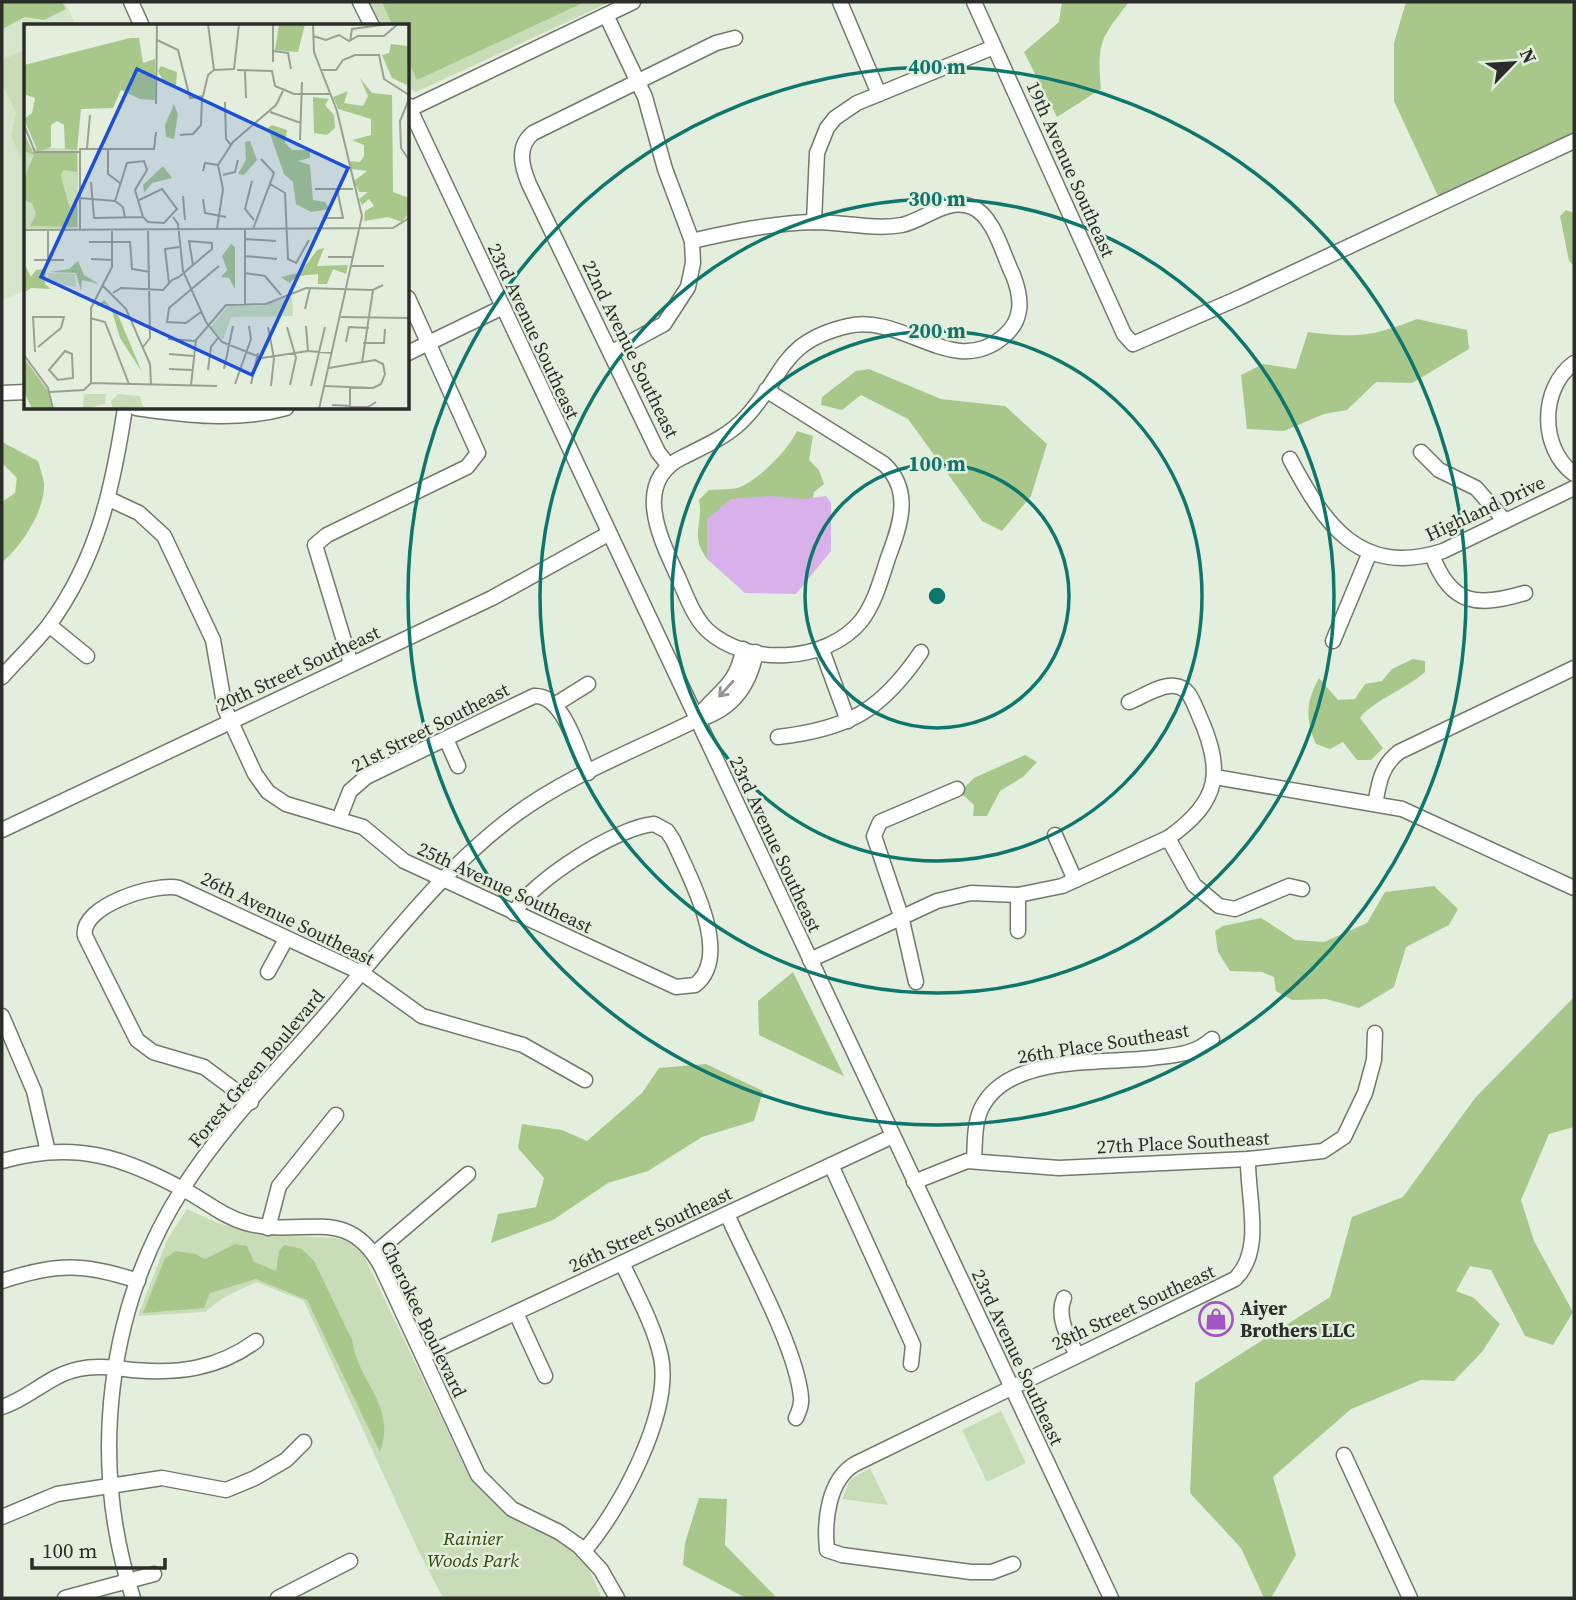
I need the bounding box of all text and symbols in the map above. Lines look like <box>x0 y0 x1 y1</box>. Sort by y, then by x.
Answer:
inset map <box>24 24 410 410</box>
north arrow <box>1478 28 1548 98</box>
text: N <box>1514 44 1543 68</box>
text: 400 m <box>908 52 966 81</box>
street label: 19th Avenue Southeast <box>1020 77 1122 262</box>
text: 300 m <box>908 184 966 213</box>
street label: 23rd Avenue Southeast <box>482 239 587 424</box>
street label: 22nd Avenue Southeast <box>577 256 686 443</box>
text: 200 m <box>908 316 966 345</box>
text: 100 m <box>908 449 966 478</box>
street label: Highland Drive <box>1421 469 1549 547</box>
centre of rings <box>925 584 949 608</box>
street label: 20th Street Southeast <box>212 619 384 717</box>
street label: 21st Street Southeast <box>347 676 514 778</box>
one-way arrow <box>718 680 734 698</box>
street label: 23rd Avenue Southeast <box>724 752 829 937</box>
street label: 25th Avenue Southeast <box>413 835 597 939</box>
street label: 26th Avenue Southeast <box>197 865 380 972</box>
street label: Forest Green Boulevard <box>182 983 330 1153</box>
street label: 26th Place Southeast <box>1016 1017 1191 1069</box>
street label: 27th Place Southeast <box>1096 1124 1271 1160</box>
street label: 26th Street Southeast <box>564 1180 736 1278</box>
street label: Cherokee Boulevard <box>375 1236 473 1402</box>
street label: 28th Street Southeast <box>1047 1258 1219 1356</box>
street label: 23rd Avenue Southeast <box>966 1265 1071 1450</box>
place label: Aiyer Brothers LLC <box>1240 1295 1355 1343</box>
shop icon: Aiyer Brothers LLC <box>1197 1300 1235 1338</box>
park label: Rainier Woods Park <box>427 1525 519 1573</box>
scale bar <box>32 1526 164 1570</box>
text: 100 m <box>42 1536 97 1565</box>

